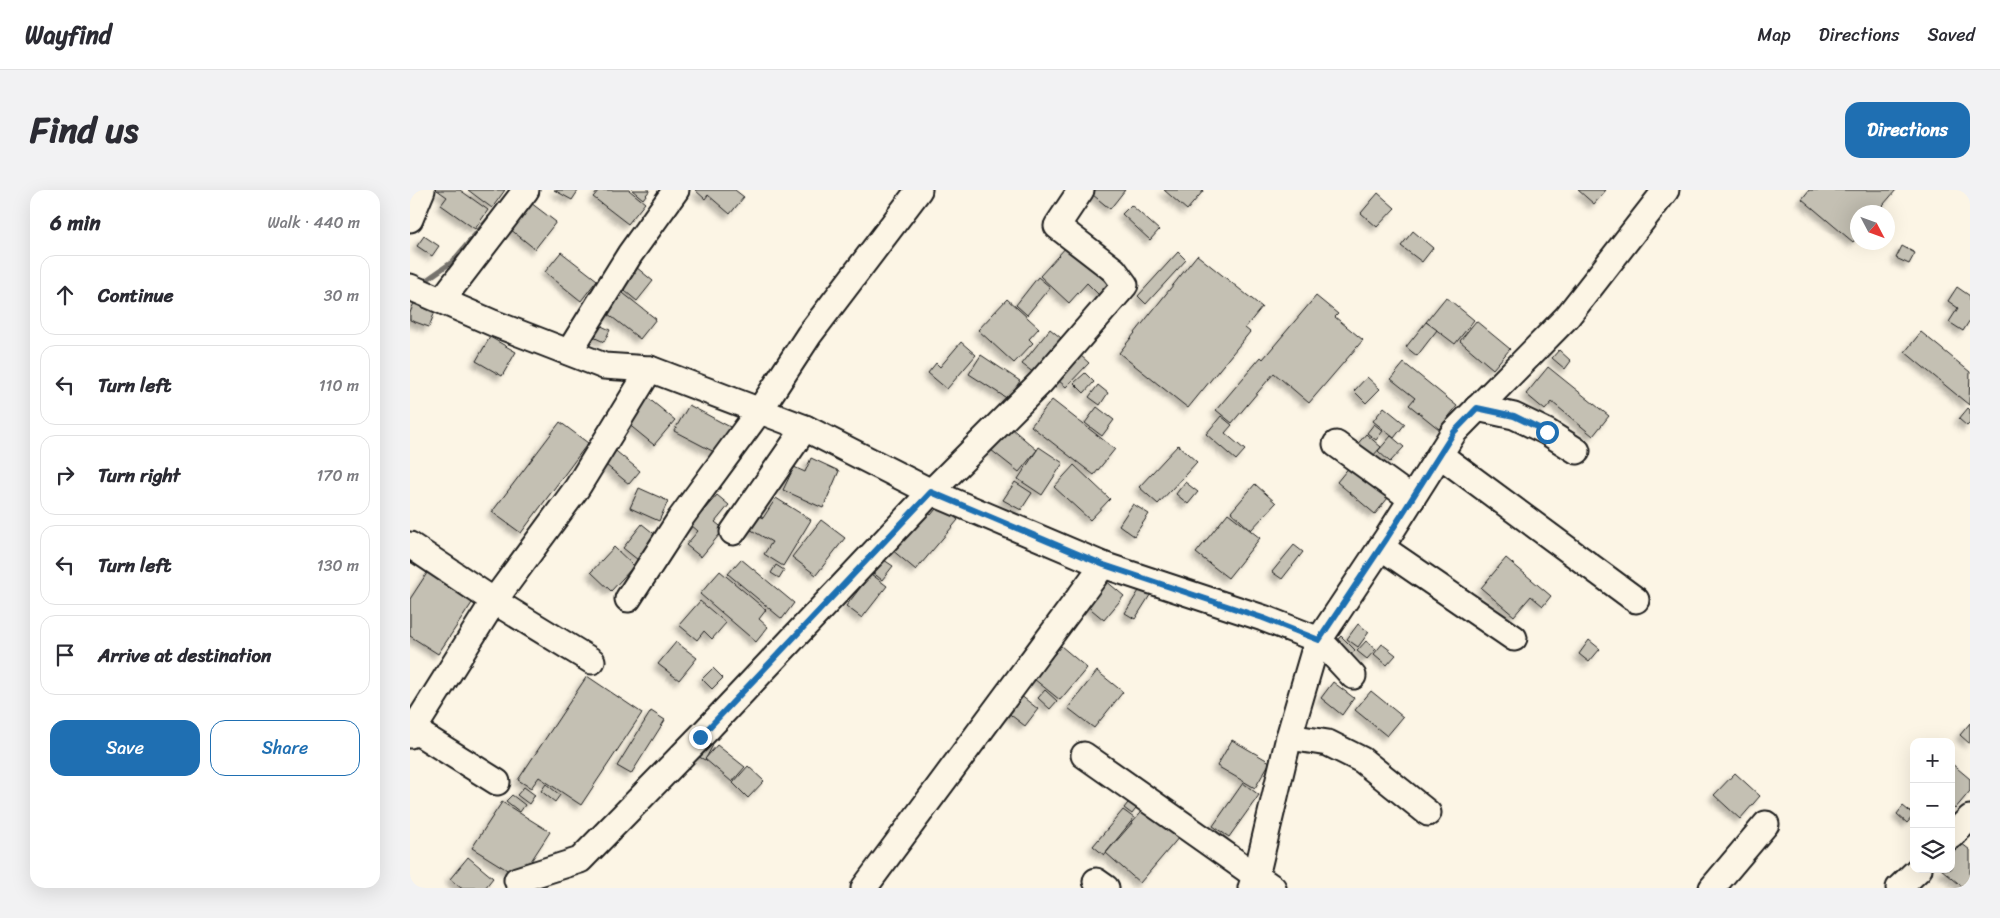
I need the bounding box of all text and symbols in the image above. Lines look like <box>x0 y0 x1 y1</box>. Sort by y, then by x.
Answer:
text: Wayfind <box>25 14 111 56</box>
text: Map <box>1758 19 1791 51</box>
text: Directions <box>1819 19 1900 51</box>
text: Saved <box>1928 19 1975 51</box>
text: Find us <box>30 99 138 161</box>
button: Directions <box>1845 102 1970 158</box>
text: 6 min <box>50 204 101 242</box>
north arrow <box>1850 205 1895 250</box>
text: Walk · 440 m <box>267 208 360 237</box>
text: Continue <box>98 279 174 312</box>
icon: ahead <box>51 281 79 309</box>
text: 30 m <box>324 281 359 310</box>
text: Turn left <box>98 369 171 402</box>
icon: left <box>51 371 79 399</box>
text: 110 m <box>319 371 359 400</box>
route start <box>1536 421 1559 444</box>
text: Turn right <box>98 459 180 492</box>
icon: right <box>51 461 79 489</box>
text: 170 m <box>316 461 359 490</box>
text: Turn left <box>98 549 171 582</box>
icon: left <box>51 551 79 579</box>
text: 130 m <box>317 551 359 580</box>
text: Arrive at destination <box>98 639 271 672</box>
icon: arrive <box>51 641 79 669</box>
button: Save <box>50 720 200 776</box>
button: Share <box>210 720 360 776</box>
route end <box>689 726 712 749</box>
map controls <box>1910 738 1955 873</box>
button: + <box>1910 738 1955 783</box>
button: − <box>1910 783 1955 828</box>
button: layers <box>1910 828 1955 873</box>

